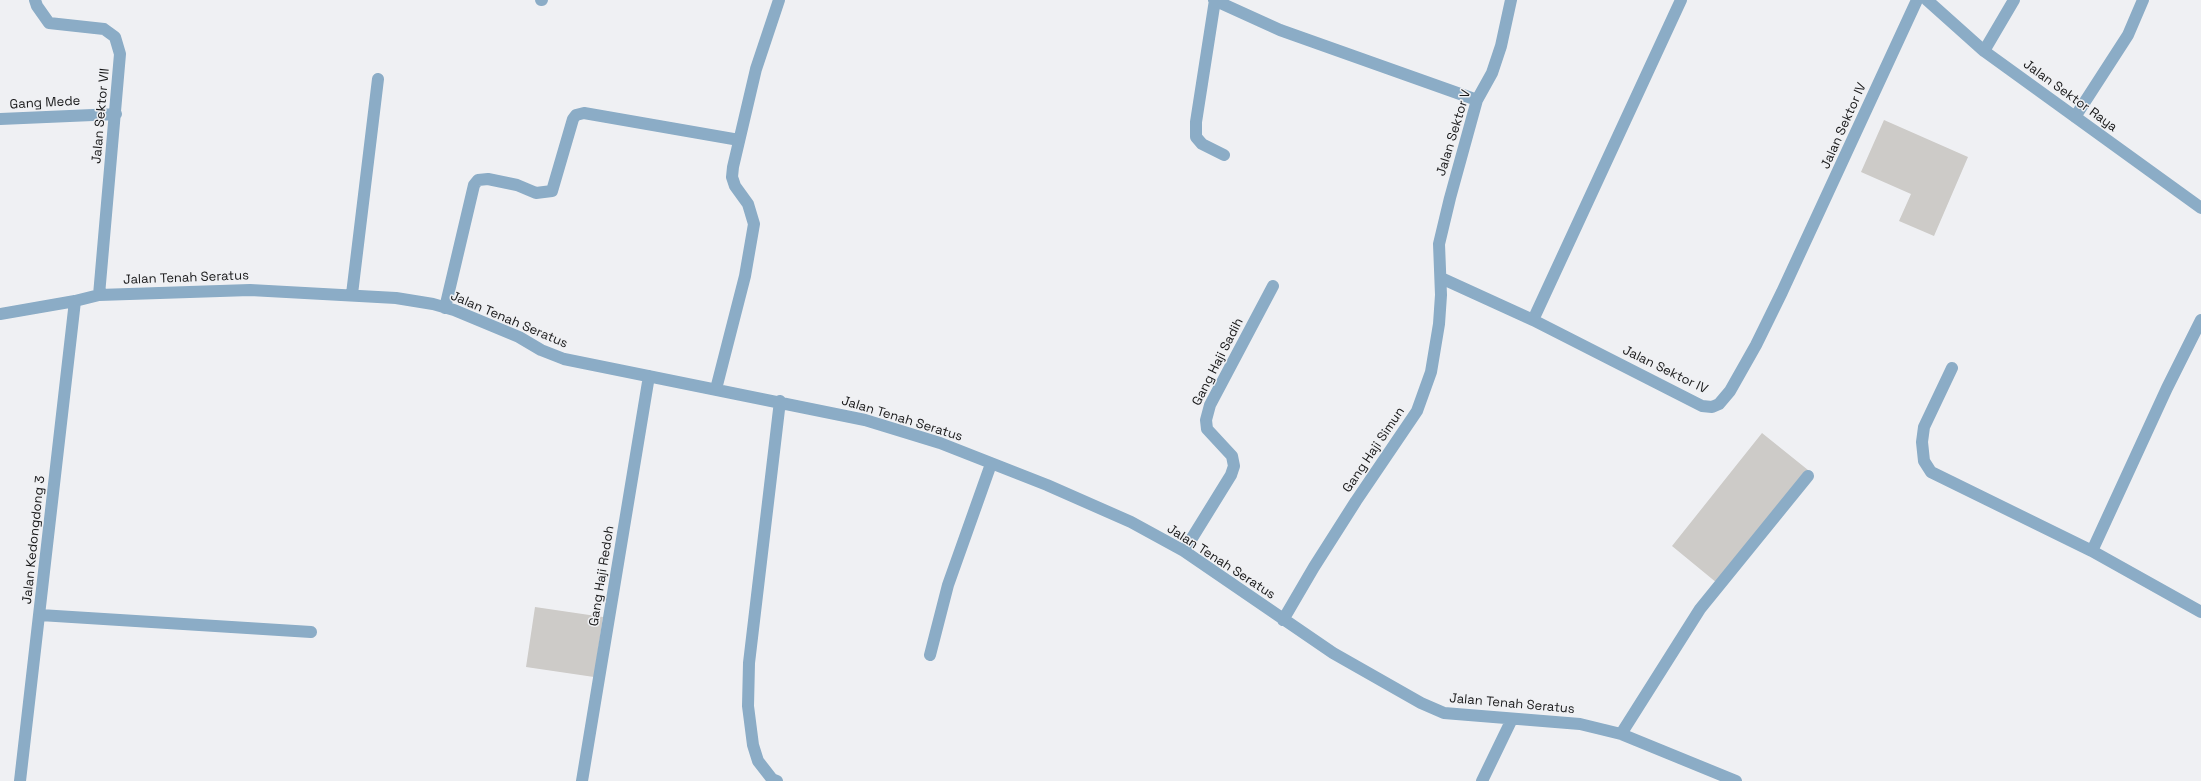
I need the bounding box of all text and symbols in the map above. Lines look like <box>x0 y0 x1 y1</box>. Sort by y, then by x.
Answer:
street label: Jalan Sektor Raya <box>2020 57 2120 135</box>
street label: Jalan Sektor VII <box>89 68 113 164</box>
street label: Jalan Sektor IV <box>1818 80 1870 172</box>
street label: Jalan Sektor V <box>1433 88 1475 178</box>
street label: Gang Mede <box>9 93 81 113</box>
street label: Jalan Tenah Seratus <box>123 268 249 288</box>
street label: Jalan Tenah Seratus <box>448 288 570 352</box>
street label: Gang Haji Sadih <box>1189 316 1247 408</box>
street label: Jalan Sektor IV <box>1620 343 1710 397</box>
street label: Jalan Tenah Seratus <box>840 393 964 445</box>
street label: Gang Haji Simun <box>1340 404 1408 496</box>
street label: Jalan Kedongdong 3 <box>20 475 48 605</box>
street label: Jalan Tenah Seratus <box>1164 521 1278 603</box>
street label: Gang Haji Redoh <box>586 525 618 627</box>
street label: Jalan Tenah Seratus <box>1449 691 1575 717</box>

